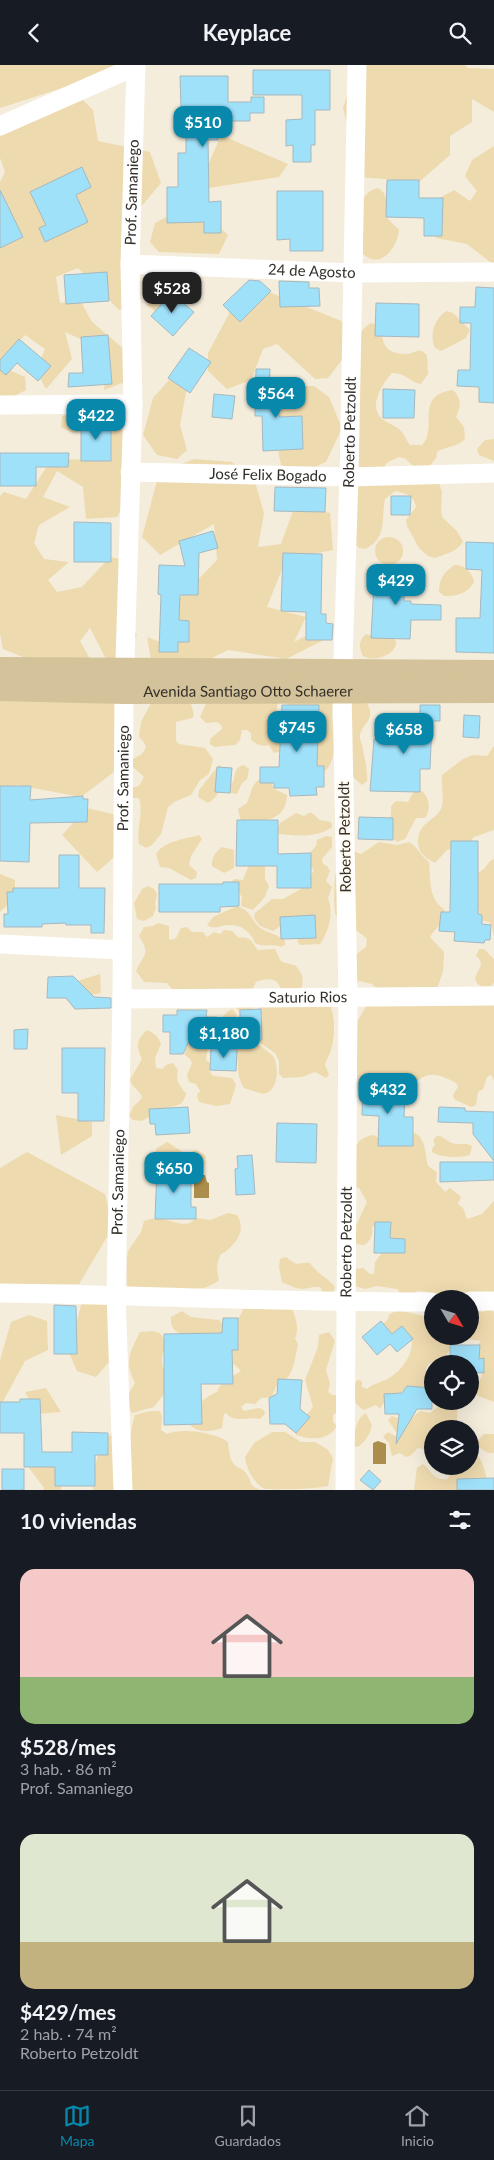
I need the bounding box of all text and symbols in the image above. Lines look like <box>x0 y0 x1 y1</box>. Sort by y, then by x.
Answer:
icon: back <box>20 19 48 47</box>
text: Keyplace <box>203 19 291 46</box>
icon: search <box>446 19 474 47</box>
pin: $510 <box>173 106 233 148</box>
text: $510 <box>184 112 222 131</box>
street label: Prof. Samaniego <box>121 139 142 246</box>
street label: 24 de Agosto <box>268 260 356 281</box>
pin: $528 <box>142 271 202 314</box>
text: $528 <box>153 278 191 297</box>
street label: Roberto Petzoldt <box>339 376 359 488</box>
pin: $564 <box>246 377 306 419</box>
text: $564 <box>257 383 295 402</box>
pin: $422 <box>66 399 126 441</box>
text: $422 <box>77 405 115 424</box>
street label: José Felix Bogado <box>209 464 327 484</box>
pin: $429 <box>366 563 426 606</box>
text: $429 <box>377 570 415 589</box>
street label: Avenida Santiago Otto Schaerer <box>143 681 353 700</box>
pin: $745 <box>267 711 327 753</box>
pin: $658 <box>374 713 434 755</box>
text: $745 <box>278 717 316 736</box>
text: $658 <box>385 719 423 738</box>
street label: Prof. Samaniego <box>113 725 132 831</box>
street label: Roberto Petzoldt <box>334 781 354 893</box>
street label: Saturio Rios <box>269 987 347 1006</box>
pin: $1,180 <box>183 1017 265 1059</box>
text: $1,180 <box>199 1023 249 1042</box>
pin: $432 <box>358 1073 418 1115</box>
text: $432 <box>369 1079 407 1098</box>
street label: Prof. Samaniego <box>107 1129 127 1235</box>
pin: $650 <box>144 1151 204 1194</box>
text: $650 <box>155 1158 193 1177</box>
street label: Roberto Petzoldt <box>336 1186 355 1298</box>
north arrow <box>424 1290 479 1345</box>
map controls <box>424 1290 479 1475</box>
button: locate <box>424 1355 479 1410</box>
button: layers <box>424 1420 479 1475</box>
icon: filters <box>446 1506 474 1534</box>
text: 10 viviendas <box>20 1508 137 1533</box>
icon: home <box>202 1601 292 1691</box>
text: $528/mes <box>20 1734 116 1759</box>
text: 3 hab. · 86 m² <box>20 1759 117 1778</box>
text: Prof. Samaniego <box>20 1778 133 1797</box>
icon: home <box>202 1866 292 1956</box>
text: $429/mes <box>20 1999 116 2024</box>
text: 2 hab. · 74 m² <box>20 2024 117 2043</box>
text: Roberto Petzoldt <box>20 2043 139 2062</box>
tab: Mapa <box>60 2102 95 2149</box>
tab: Guardados <box>215 2102 281 2149</box>
tab: Inicio <box>401 2102 434 2149</box>

